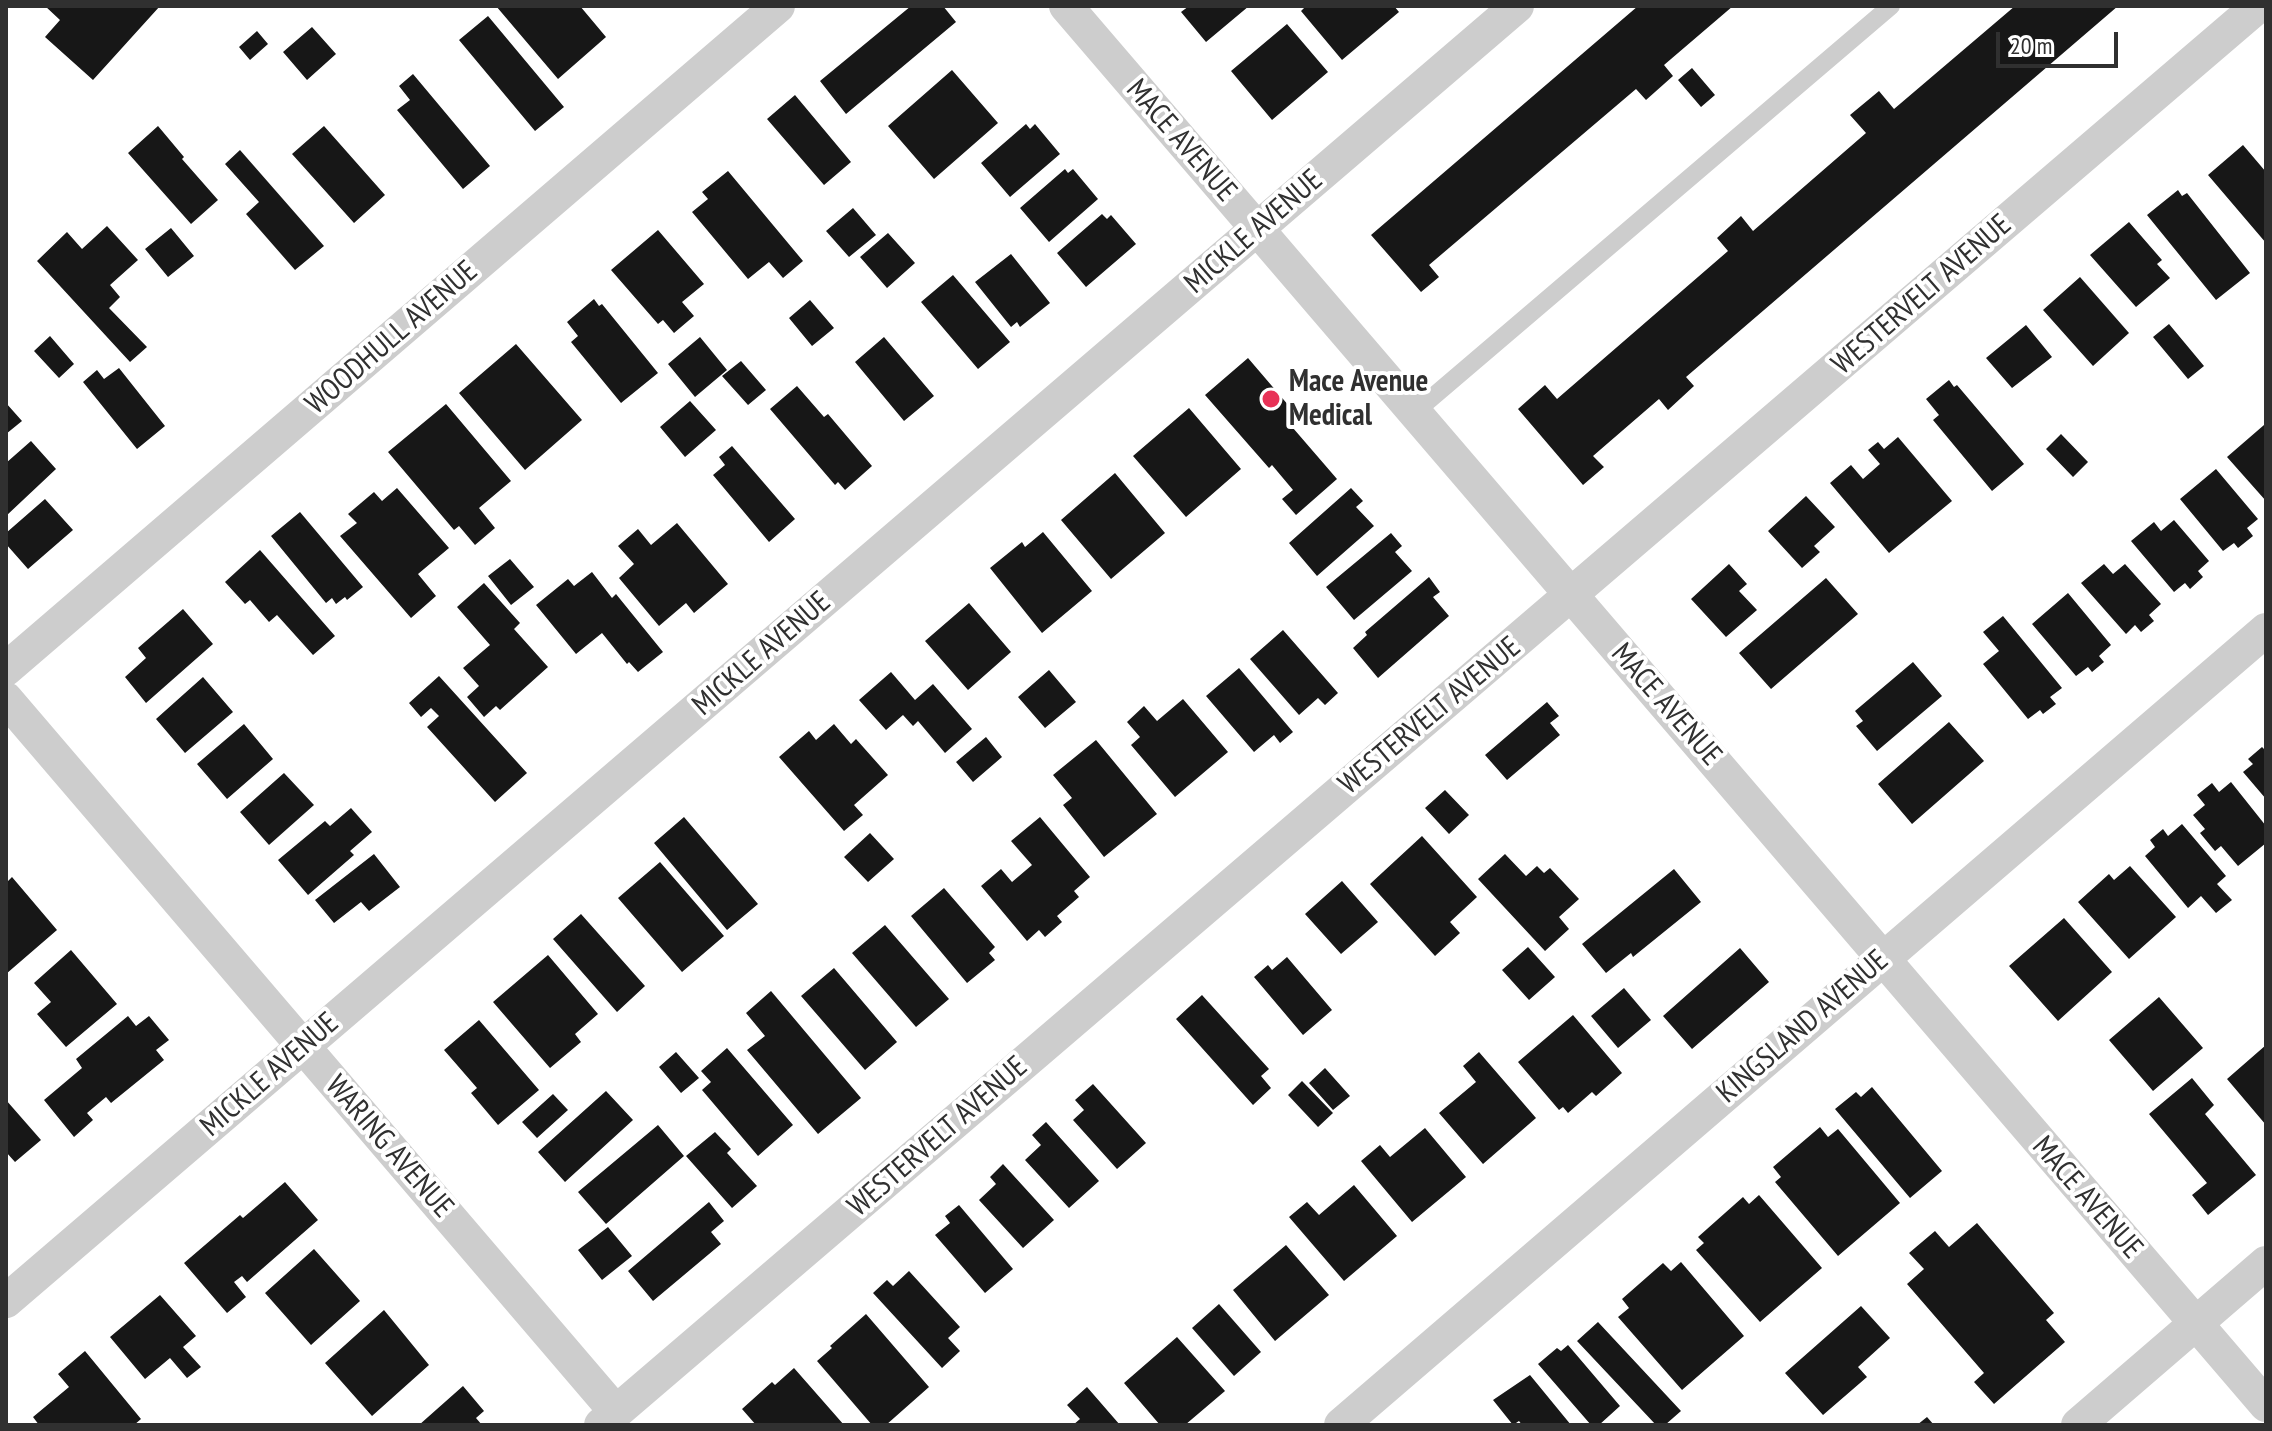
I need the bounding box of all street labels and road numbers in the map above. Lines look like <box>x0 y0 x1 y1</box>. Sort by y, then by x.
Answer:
street label: MACE AVENUE <box>1118 73 1244 209</box>
street label: MICKLE AVENUE <box>1178 162 1330 302</box>
street label: WESTERVELT AVENUE <box>1825 207 2019 383</box>
street label: WOODHULL AVENUE <box>299 254 485 422</box>
street label: MICKLE AVENUE <box>686 584 838 724</box>
street label: WESTERVELT AVENUE <box>1332 630 1528 802</box>
street label: MACE AVENUE <box>1603 637 1729 773</box>
street label: KINGSLAND AVENUE <box>1710 943 1896 1111</box>
street label: MICKLE AVENUE <box>194 1005 346 1145</box>
street label: WESTERVELT AVENUE <box>841 1049 1035 1225</box>
street label: WARING AVENUE <box>317 1069 461 1225</box>
street label: MACE AVENUE <box>2024 1130 2150 1266</box>

